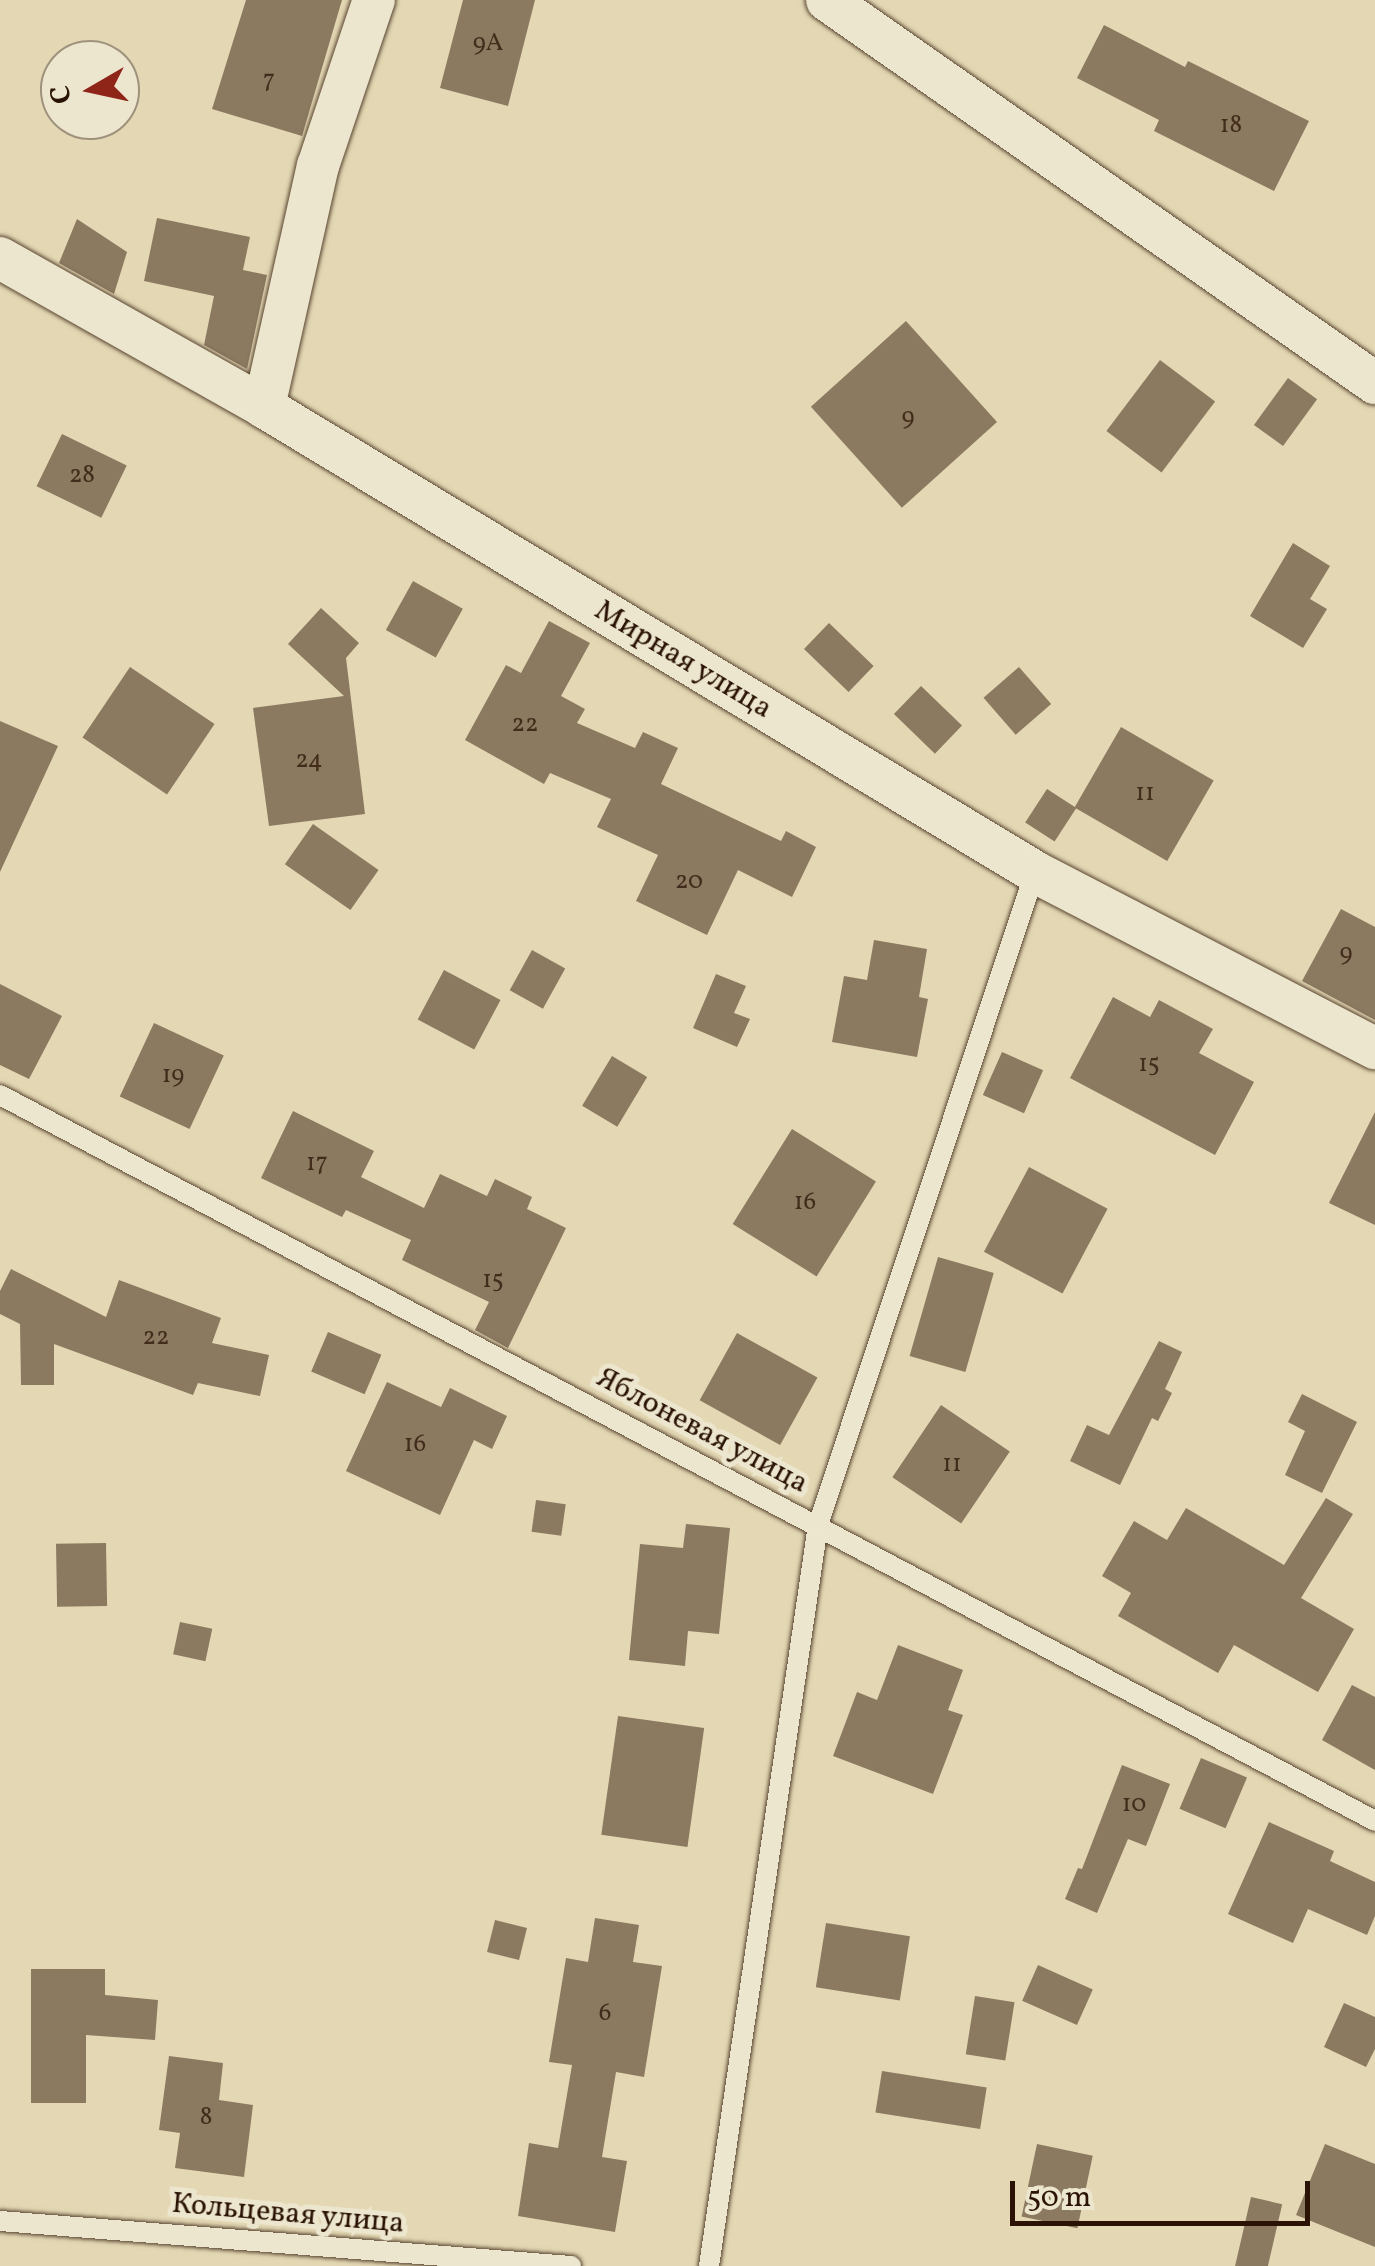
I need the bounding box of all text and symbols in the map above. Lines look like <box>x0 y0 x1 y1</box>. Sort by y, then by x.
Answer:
house number: 9А <box>473 29 503 59</box>
north arrow <box>40 40 140 140</box>
house number: 7 <box>263 66 275 96</box>
text: С <box>41 83 83 106</box>
house number: 18 <box>1220 111 1242 141</box>
house number: 9 <box>902 403 914 433</box>
house number: 28 <box>69 461 95 491</box>
street label: Мирная улица <box>587 593 779 727</box>
house number: 22 <box>512 710 538 740</box>
house number: 24 <box>295 746 323 776</box>
house number: 11 <box>1135 779 1155 809</box>
house number: 20 <box>675 867 703 897</box>
house number: 9 <box>1340 939 1352 969</box>
house number: 15 <box>1138 1050 1160 1080</box>
house number: 19 <box>162 1061 184 1091</box>
house number: 17 <box>306 1149 328 1179</box>
house number: 16 <box>794 1188 816 1218</box>
house number: 15 <box>482 1266 504 1296</box>
house number: 22 <box>143 1323 169 1353</box>
street label: Яблоневая улица <box>590 1360 814 1502</box>
house number: 16 <box>404 1430 426 1460</box>
house number: 11 <box>942 1450 962 1480</box>
house number: 10 <box>1122 1790 1146 1820</box>
house number: 6 <box>599 1999 611 2029</box>
house number: 8 <box>200 2103 212 2133</box>
scale bar <box>1015 2161 1315 2223</box>
text: 50 m <box>1027 2177 1091 2219</box>
street label: Кольцевая улица <box>170 2186 406 2242</box>

